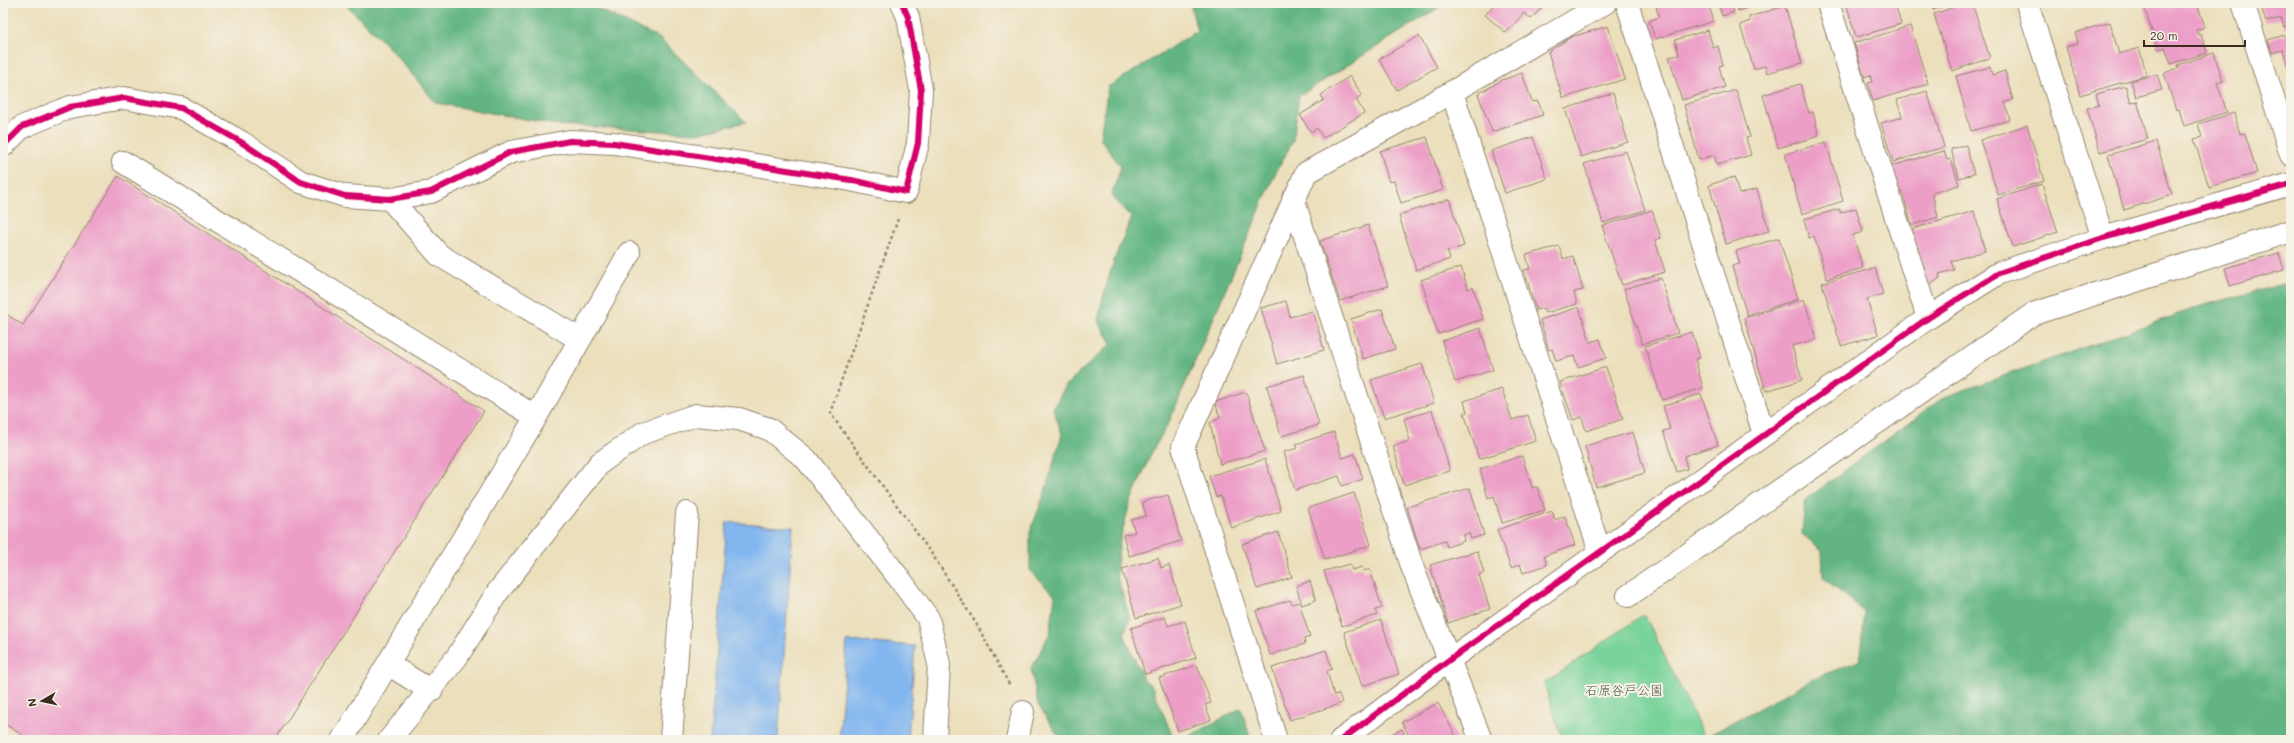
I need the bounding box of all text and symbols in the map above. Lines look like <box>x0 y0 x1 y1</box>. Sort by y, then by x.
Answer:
scale bar <box>2144 22 2245 48</box>
text: 20 m <box>2150 27 2178 43</box>
north arrow <box>22 681 62 721</box>
park label: 石原谷戸公園 <box>1585 681 1663 698</box>
text: N <box>24 697 40 708</box>

